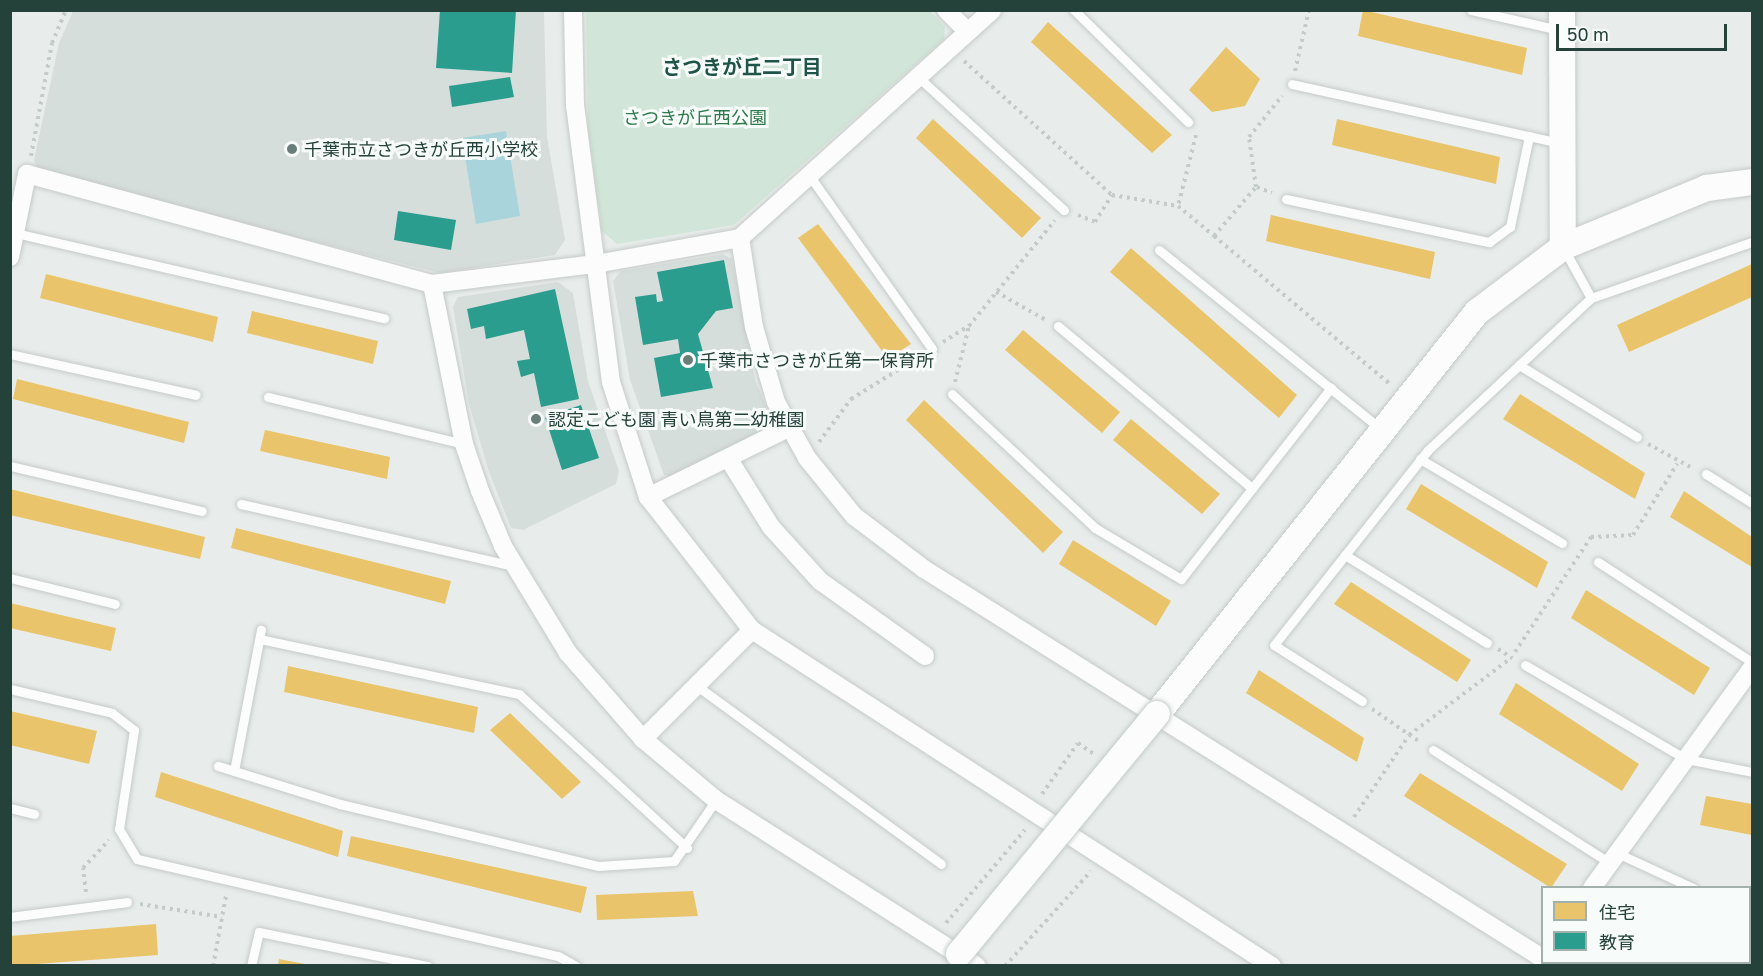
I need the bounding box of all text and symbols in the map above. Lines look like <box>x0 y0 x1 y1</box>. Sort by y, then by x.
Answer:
scale bar <box>1559 12 1730 50</box>
text: 50 m <box>1567 23 1609 45</box>
district label: さつきが丘二丁目 <box>662 54 822 78</box>
park label: さつきが丘西公園 <box>623 106 767 128</box>
place label: 千葉市立さつきが丘西小学校 <box>304 138 538 160</box>
marker: 千葉市立さつきが丘西小学校 <box>285 142 299 156</box>
place label: 千葉市さつきが丘第一保育所 <box>700 349 934 371</box>
marker: 千葉市さつきが丘第一保育所 <box>681 353 695 367</box>
place label: 認定こども園 青い鳥第二幼稚園 <box>548 408 804 430</box>
marker: 認定こども園 青い鳥第二幼稚園 <box>529 412 543 426</box>
legend <box>1541 886 1751 964</box>
text: 住宅 <box>1599 901 1635 923</box>
text: 教育 <box>1599 931 1635 953</box>

